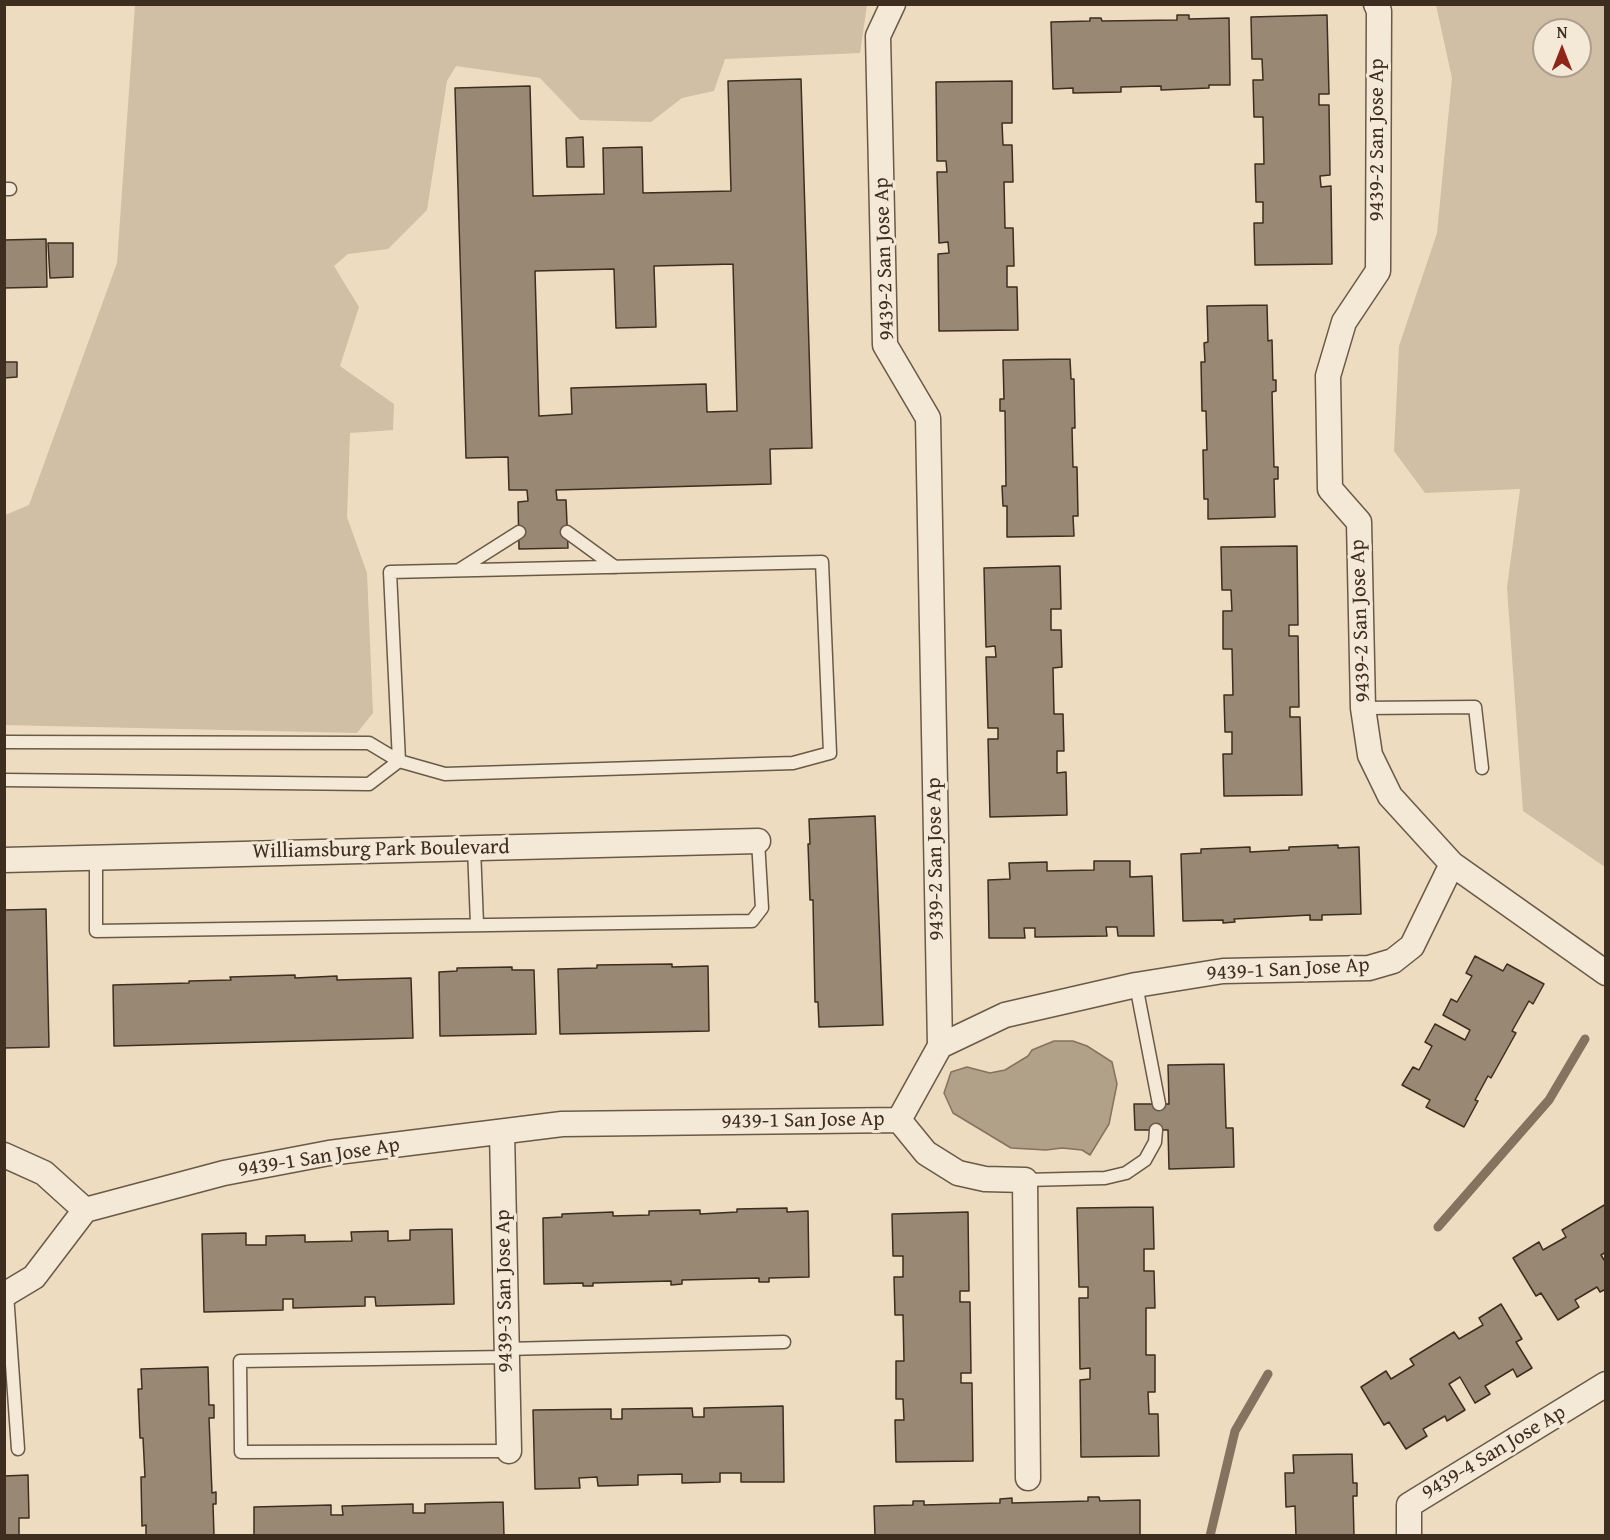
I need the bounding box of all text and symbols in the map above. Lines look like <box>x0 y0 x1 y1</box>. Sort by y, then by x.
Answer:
north arrow <box>1532 18 1592 78</box>
text: N <box>1557 20 1567 44</box>
street label: 9439-2 San Jose Ap <box>1365 58 1391 222</box>
street label: 9439-2 San Jose Ap <box>870 177 900 341</box>
street label: 9439-2 San Jose Ap <box>1346 539 1376 703</box>
street label: 9439-2 San Jose Ap <box>922 777 950 941</box>
street label: Williamsburg Park Boulevard <box>252 835 510 865</box>
street label: 9439-1 San Jose Ap <box>1206 953 1370 987</box>
street label: 9439-1 San Jose Ap <box>721 1107 885 1135</box>
street label: 9439-1 San Jose Ap <box>236 1133 402 1183</box>
street label: 9439-3 San Jose Ap <box>491 1209 519 1373</box>
street label: 9439-4 San Jose Ap <box>1418 1400 1570 1506</box>

